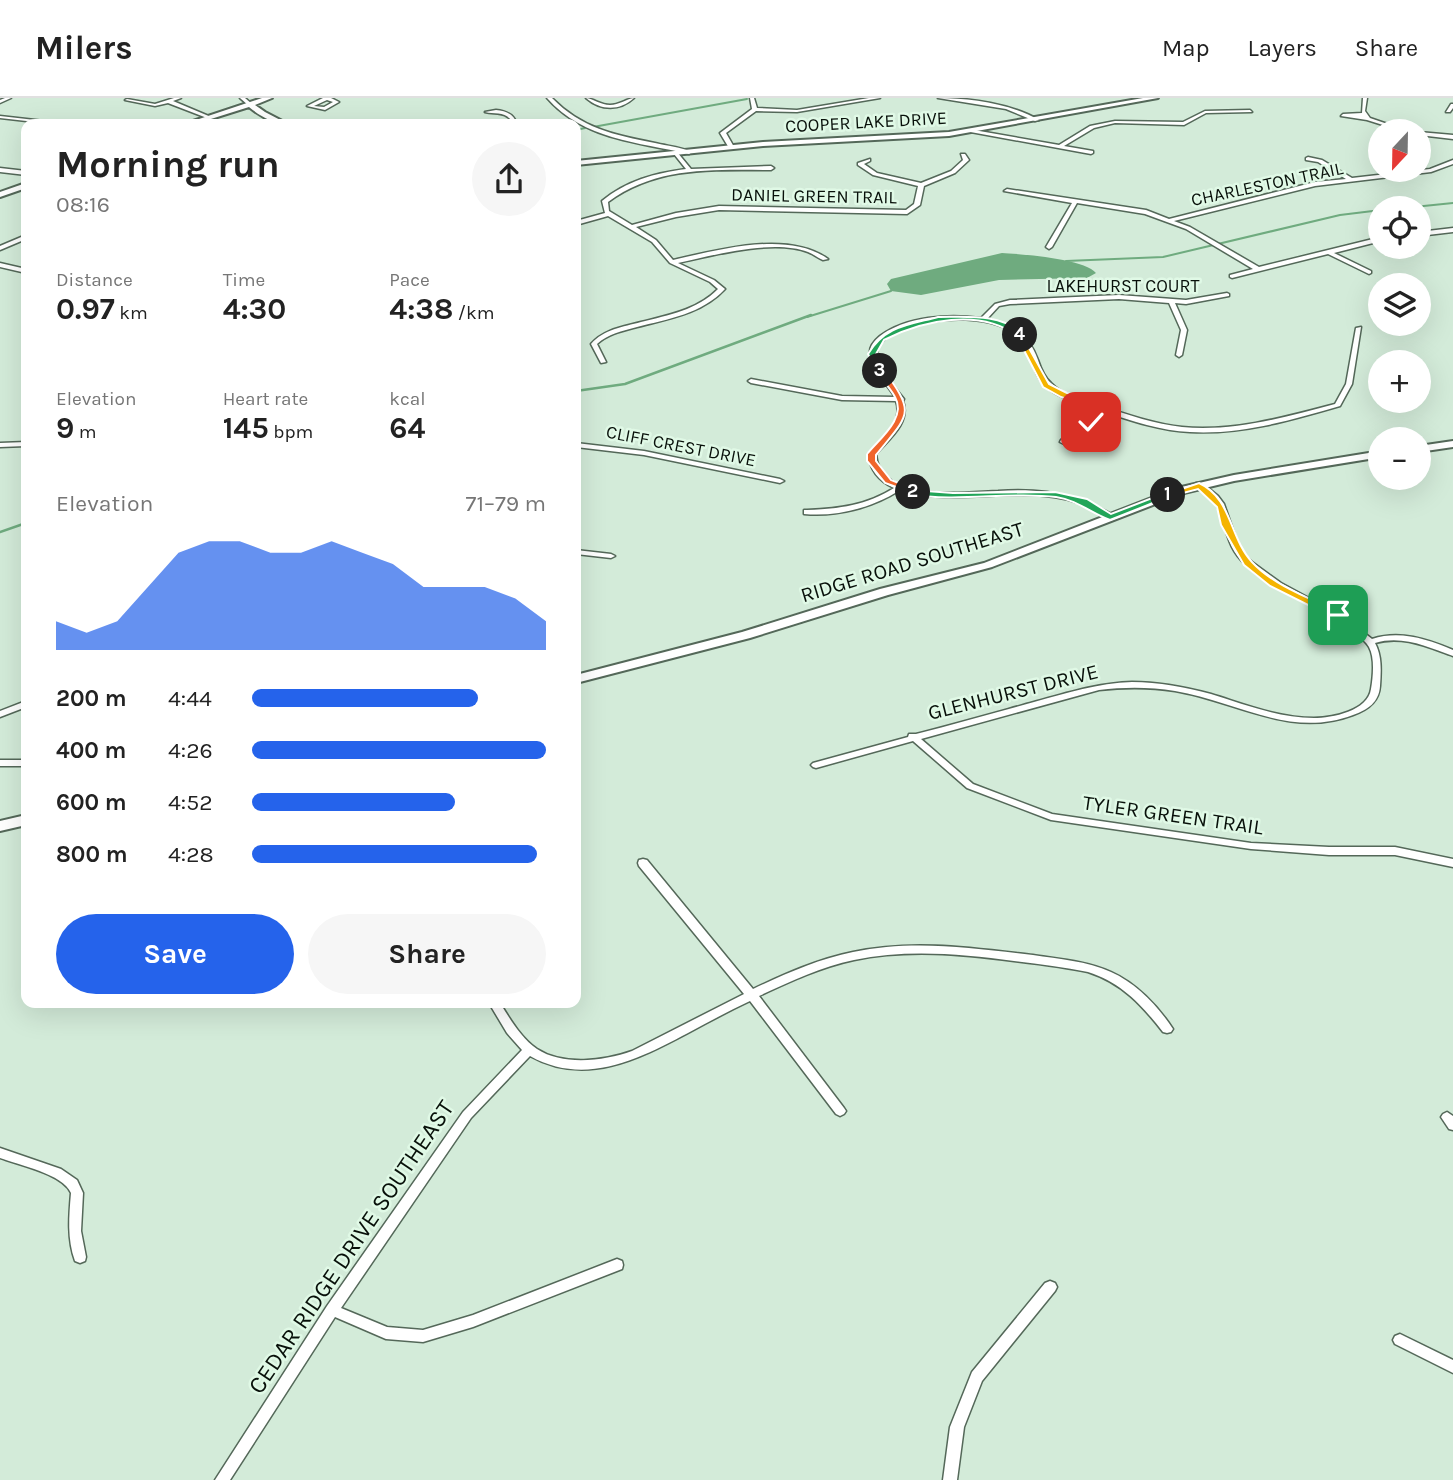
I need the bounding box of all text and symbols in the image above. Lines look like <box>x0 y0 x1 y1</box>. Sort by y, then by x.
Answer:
text: Milers <box>35 29 133 67</box>
text: Map <box>1162 34 1210 62</box>
text: Layers <box>1248 34 1317 62</box>
text: Share <box>1355 34 1418 62</box>
street label: COOPER LAKE DRIVE <box>785 107 947 137</box>
north arrow <box>1368 119 1432 182</box>
map controls <box>1368 119 1431 490</box>
text: Morning run <box>56 142 280 187</box>
button: share <box>472 142 546 216</box>
street label: CHARLESTON TRAIL <box>1189 157 1346 211</box>
street label: DANIEL GREEN TRAIL <box>731 184 898 208</box>
text: 08:16 <box>56 191 110 218</box>
button: locate <box>1368 196 1431 259</box>
text: Distance <box>56 269 133 291</box>
text: Time <box>223 269 265 291</box>
text: Pace <box>389 269 430 291</box>
button: layers <box>1368 273 1431 336</box>
street label: LAKEHURST COURT <box>1046 275 1200 297</box>
text: 0.97 <box>56 291 115 327</box>
text: 4:30 <box>223 291 286 327</box>
text: 4:38 <box>389 291 453 327</box>
text: km <box>115 302 148 324</box>
text: /km <box>453 302 495 324</box>
pin: 4 <box>1002 317 1038 352</box>
text: 4 <box>1014 323 1025 345</box>
button: + <box>1368 350 1431 413</box>
pin: 3 <box>862 354 898 388</box>
text: 3 <box>874 359 885 381</box>
text: Elevation <box>56 388 136 410</box>
text: Heart rate <box>223 388 308 410</box>
text: kcal <box>389 388 426 410</box>
pin <box>1061 392 1121 452</box>
icon: check <box>1072 403 1110 441</box>
text: 9 <box>56 410 74 446</box>
text: 145 <box>223 410 269 446</box>
text: 64 <box>389 410 425 446</box>
text: m <box>74 421 97 443</box>
text: bpm <box>269 421 313 443</box>
street label: CLIFF CREST DRIVE <box>604 421 758 471</box>
button: − <box>1368 427 1431 490</box>
pin: 2 <box>895 474 930 510</box>
pin: 1 <box>1150 478 1186 512</box>
text: 2 <box>907 480 918 502</box>
text: 1 <box>1164 483 1171 505</box>
text: Elevation <box>56 490 153 517</box>
text: 71–79 m <box>466 490 546 517</box>
street label: RIDGE ROAD SOUTHEAST <box>798 516 1027 607</box>
pin <box>1308 585 1368 645</box>
icon: arrive <box>1319 596 1357 634</box>
street label: GLENHURST DRIVE <box>925 659 1101 725</box>
text: 200 m <box>56 685 127 712</box>
text: 4:44 <box>168 685 212 712</box>
text: 400 m <box>56 737 126 764</box>
text: 4:26 <box>168 737 213 764</box>
text: 600 m <box>56 789 127 816</box>
text: 4:52 <box>168 789 212 816</box>
street label: TYLER GREEN TRAIL <box>1081 790 1265 840</box>
text: 800 m <box>56 841 128 868</box>
text: 4:28 <box>168 841 214 868</box>
button: Save <box>56 914 294 994</box>
button: Share <box>308 914 546 994</box>
street label: CEDAR RIDGE DRIVE SOUTHEAST <box>242 1095 460 1399</box>

